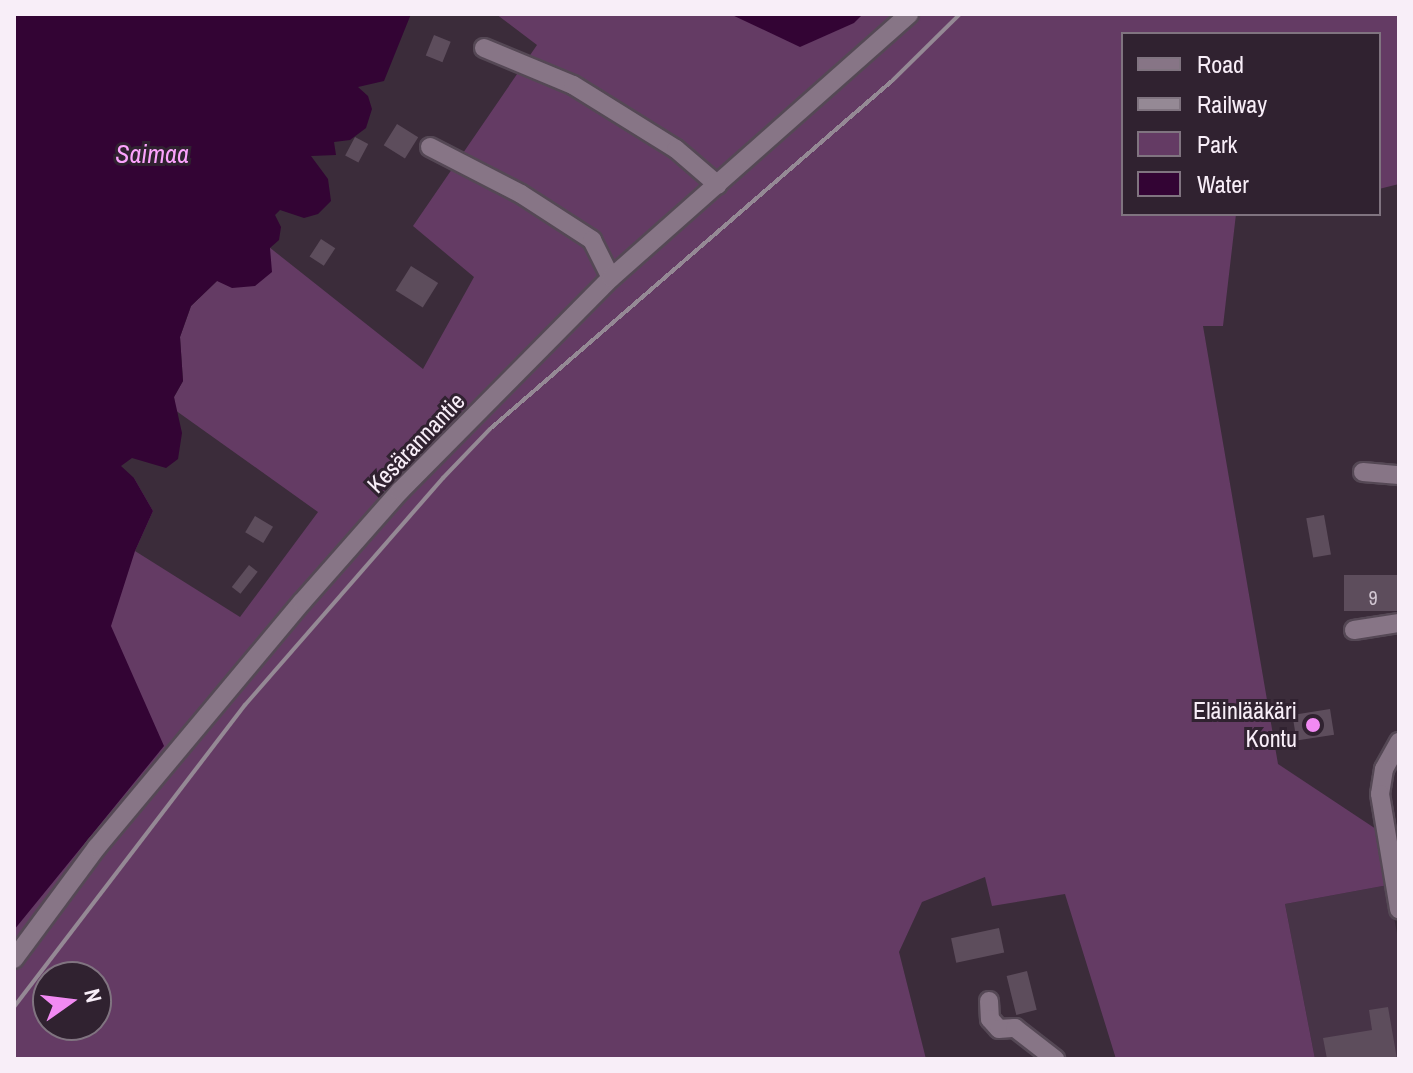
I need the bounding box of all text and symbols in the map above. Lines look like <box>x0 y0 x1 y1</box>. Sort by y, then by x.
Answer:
legend <box>1121 32 1381 216</box>
text: Road <box>1197 48 1244 80</box>
text: Railway <box>1197 88 1267 120</box>
text: Park <box>1197 128 1237 160</box>
water label: Saimaa <box>115 138 189 170</box>
text: Water <box>1197 168 1249 200</box>
street label: Kesärannantie <box>361 387 471 499</box>
house number: 9 <box>1368 585 1378 609</box>
place label: Eläinlääkäri Kontu <box>1193 697 1297 753</box>
marker: Eläinlääkäri Kontu <box>1304 716 1322 734</box>
north arrow <box>32 961 112 1041</box>
text: N <box>77 986 109 1006</box>

